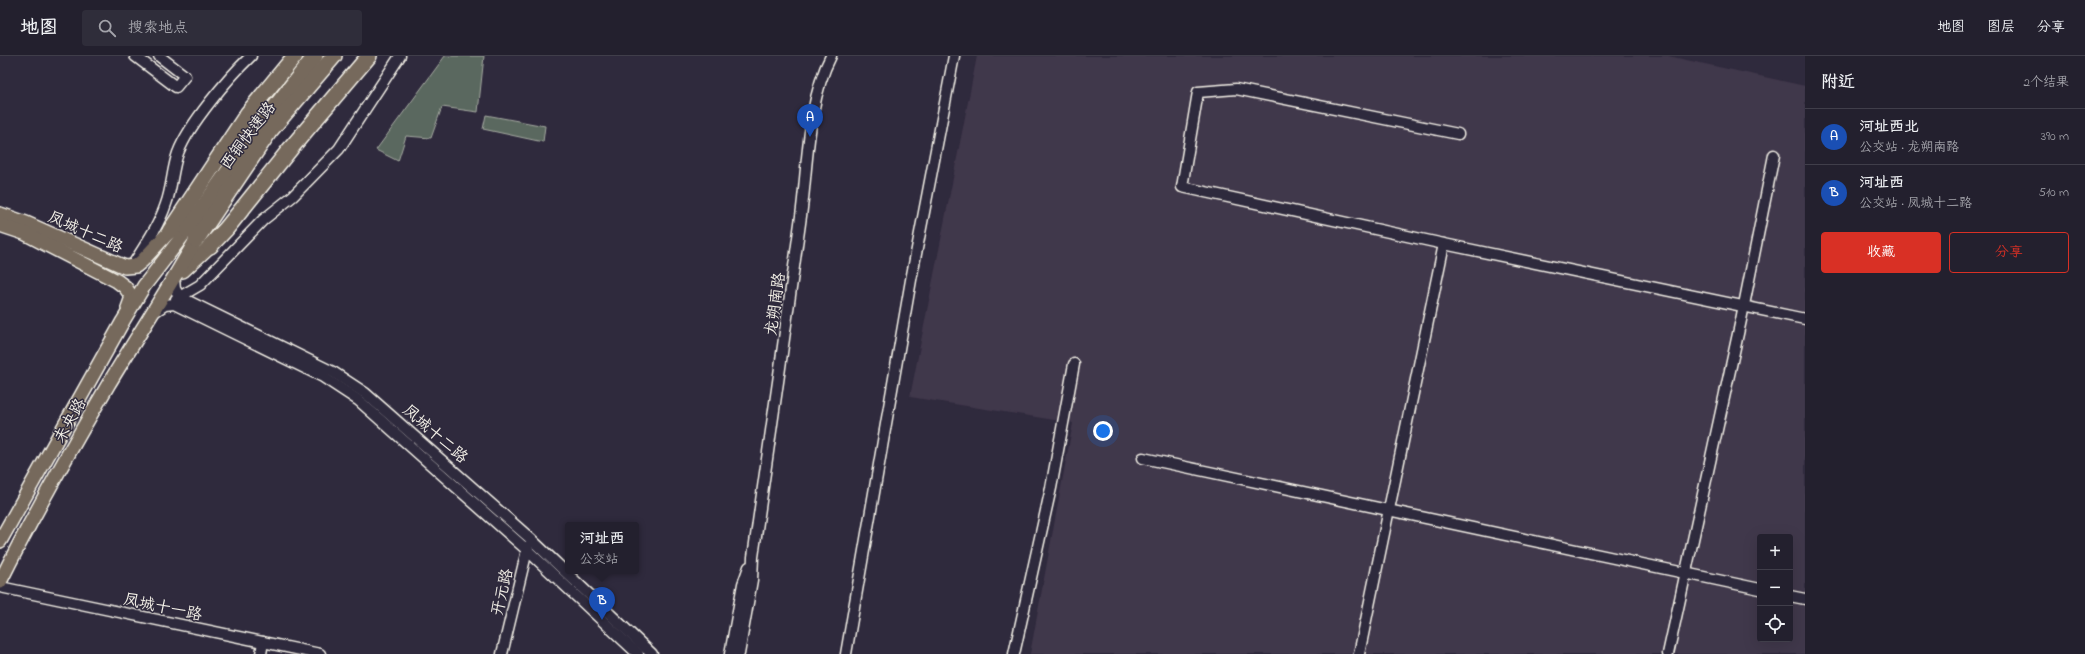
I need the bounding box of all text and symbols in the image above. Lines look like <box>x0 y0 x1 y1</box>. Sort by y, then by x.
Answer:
search box <box>82 10 362 46</box>
text: 地图 <box>20 15 58 42</box>
icon: search <box>96 17 118 39</box>
text: 搜索地点 <box>128 17 188 39</box>
text: 地图 <box>1937 17 1965 38</box>
text: 图层 <box>1987 17 2015 38</box>
text: 分享 <box>2037 17 2065 38</box>
text: 附近 <box>1821 70 1855 95</box>
text: 2个结果 <box>2024 73 2069 92</box>
street label: 西铜快速路 <box>215 97 282 175</box>
pin: A <box>797 104 823 137</box>
text: 河址西北 <box>1859 116 1919 138</box>
text: A <box>1830 127 1838 146</box>
text: 390 m <box>2041 127 2069 146</box>
text: 公交站 · 龙朔南路 <box>1859 138 1959 157</box>
text: 河址西 <box>1859 172 1904 194</box>
text: B <box>1830 183 1838 202</box>
text: 510 m <box>2038 183 2069 202</box>
text: 公交站 · 凤城十二路 <box>1859 194 1972 213</box>
street label: 凤城十二路 <box>44 206 127 260</box>
button: 收藏 <box>1821 232 1941 273</box>
button: 分享 <box>1949 232 2069 273</box>
street label: 龙朔南路 <box>760 271 792 338</box>
street label: 未央路 <box>49 394 93 448</box>
street label: 凤城十二路 <box>397 399 473 470</box>
your location <box>1093 421 1113 441</box>
popup <box>565 522 639 574</box>
text: 河址西 <box>579 528 625 550</box>
map controls <box>1757 534 1793 642</box>
button: + <box>1757 534 1793 570</box>
text: 公交站 <box>579 550 619 569</box>
street label: 开元路 <box>486 566 520 619</box>
button: − <box>1757 570 1793 606</box>
pin: B <box>589 587 615 620</box>
street label: 凤城十一路 <box>121 588 204 628</box>
button: locate <box>1757 606 1793 642</box>

